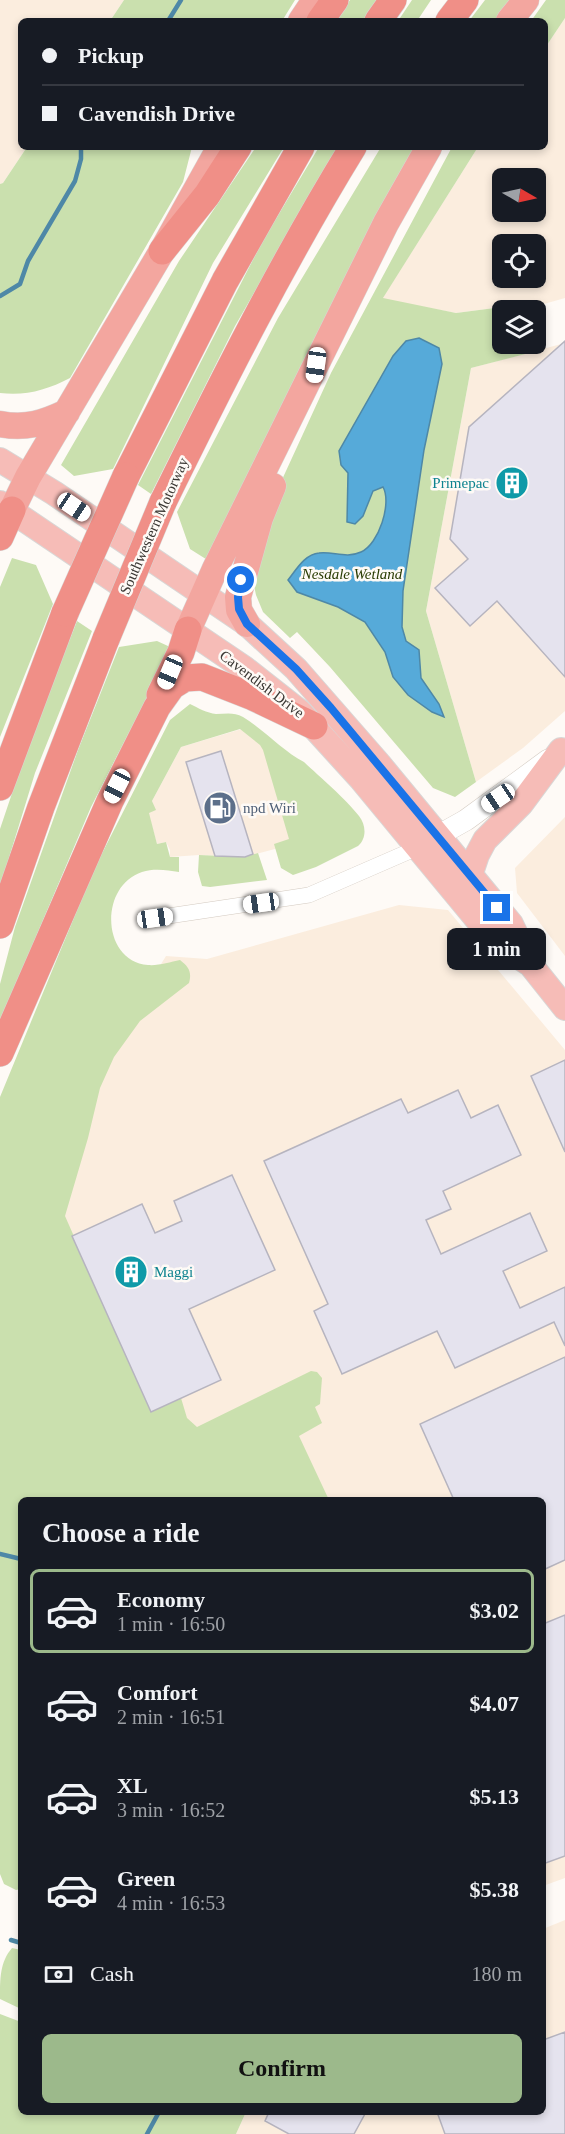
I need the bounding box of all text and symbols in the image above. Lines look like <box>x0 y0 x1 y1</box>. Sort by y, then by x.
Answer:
text: Pickup <box>78 43 144 68</box>
text: Cavendish Drive <box>78 101 235 126</box>
north arrow <box>492 168 546 222</box>
map controls <box>492 168 546 354</box>
button: locate <box>492 234 546 288</box>
button: layers <box>492 300 546 354</box>
car <box>305 346 327 384</box>
street label: Southwestern Motorway <box>117 455 192 597</box>
building icon: Primepac <box>494 465 530 501</box>
place label: Primepac <box>432 475 489 491</box>
car <box>54 489 94 525</box>
route start <box>227 566 254 593</box>
park label: Nesdale Wetland <box>301 566 403 582</box>
street label: Cavendish Drive <box>217 647 308 721</box>
car <box>155 652 185 692</box>
car <box>101 766 133 806</box>
car <box>478 780 518 816</box>
fuel station icon: npd Wiri <box>202 790 238 826</box>
place label: npd Wiri <box>243 800 296 816</box>
car <box>242 892 280 914</box>
route end <box>483 894 510 921</box>
car <box>136 907 174 929</box>
callout: 1 min <box>448 929 546 971</box>
text: 1 min <box>472 938 521 960</box>
building icon: Maggi <box>113 1254 149 1290</box>
place label: Maggi <box>154 1264 193 1280</box>
text: Choose a ride <box>42 1518 200 1548</box>
icon: car <box>45 1584 99 1638</box>
text: Economy <box>117 1587 205 1612</box>
text: $3.02 <box>470 1598 519 1623</box>
text: 1 min · 16:50 <box>117 1613 225 1635</box>
icon: car <box>45 1677 99 1731</box>
text: Comfort <box>117 1680 198 1705</box>
text: $4.07 <box>470 1691 519 1716</box>
text: 2 min · 16:51 <box>117 1706 225 1728</box>
icon: car <box>45 1770 99 1824</box>
text: XL <box>117 1773 148 1798</box>
text: $5.13 <box>470 1784 519 1809</box>
text: 3 min · 16:52 <box>117 1799 225 1821</box>
icon: car <box>45 1863 99 1917</box>
text: Green <box>117 1866 175 1891</box>
text: $5.38 <box>470 1877 519 1902</box>
text: 4 min · 16:53 <box>117 1892 225 1914</box>
icon: cash <box>42 1958 75 1991</box>
text: Cash <box>90 1961 134 1986</box>
text: 180 m <box>471 1963 522 1985</box>
button: Confirm <box>42 2034 522 2103</box>

